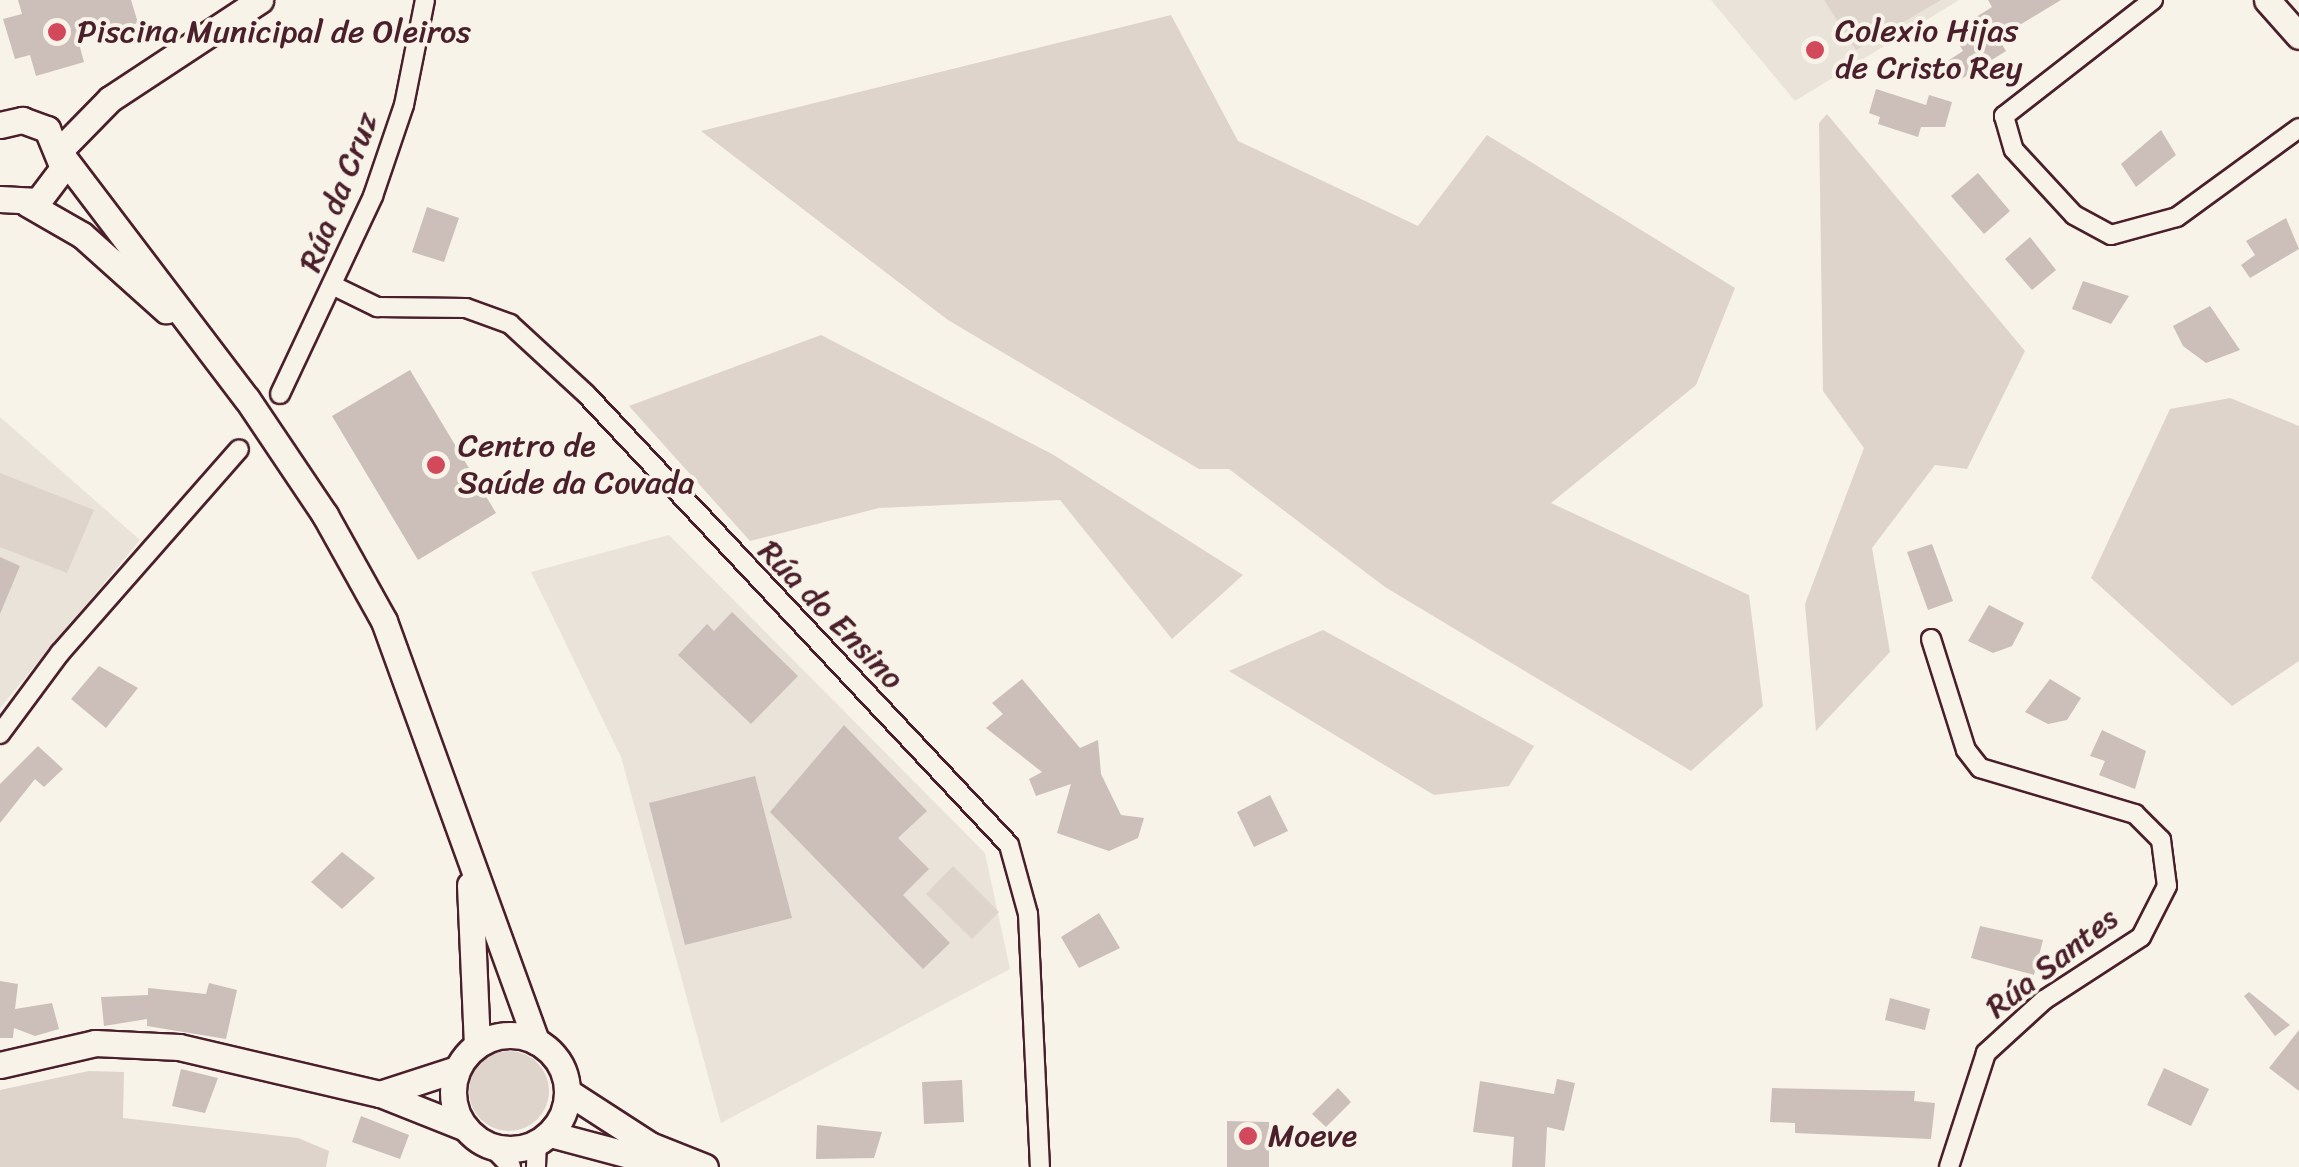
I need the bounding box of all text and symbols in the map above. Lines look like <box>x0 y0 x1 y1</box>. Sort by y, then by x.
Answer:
place label: Piscina Municipal de Oleiros <box>77 13 470 51</box>
place label: Colexio Hijas de Cristo Rey <box>1835 13 2023 88</box>
marker: Piscina Municipal de Oleiros <box>46 21 68 43</box>
marker: Colexio Hijas de Cristo Rey <box>1804 39 1826 61</box>
street label: Rúa da Cruz <box>291 107 387 277</box>
place label: Centro de Saúde da Covada <box>458 428 694 503</box>
marker: Centro de Saúde da Covada <box>423 452 449 478</box>
street label: Rúa do Ensino <box>750 532 912 698</box>
street label: Rúa Santes <box>1978 899 2126 1027</box>
place label: Moeve <box>1268 1117 1357 1155</box>
marker: Moeve <box>1237 1125 1259 1147</box>

